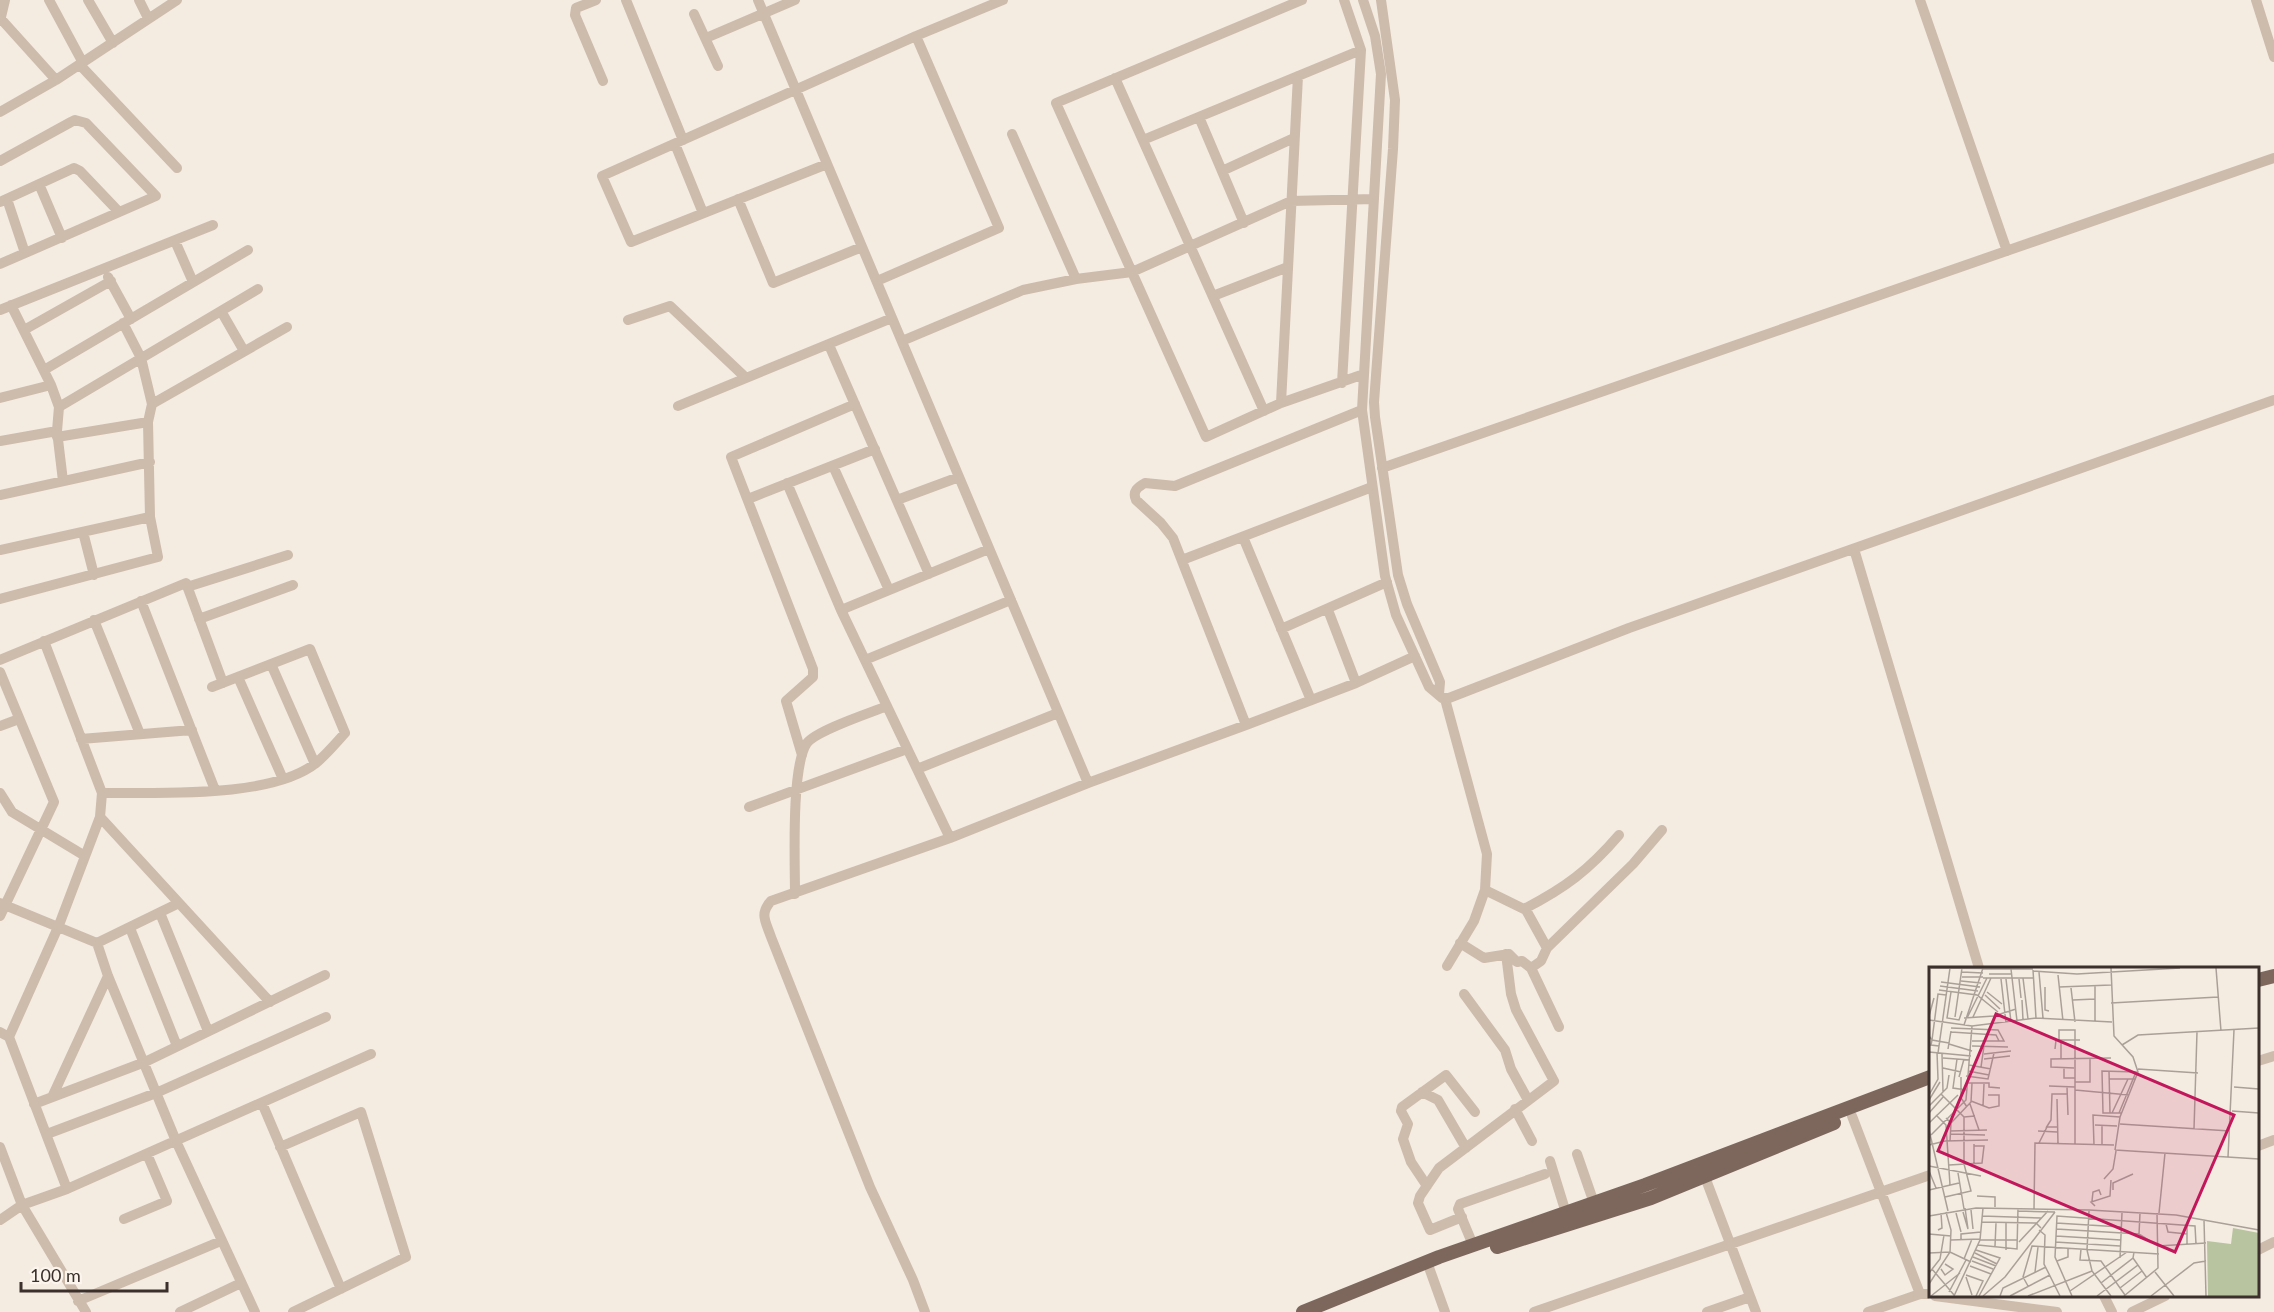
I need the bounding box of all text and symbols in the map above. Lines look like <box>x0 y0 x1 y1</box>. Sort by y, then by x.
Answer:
inset map <box>1929 967 2259 1297</box>
scale bar <box>21 1255 166 1293</box>
text: 100 m <box>30 1264 81 1286</box>

